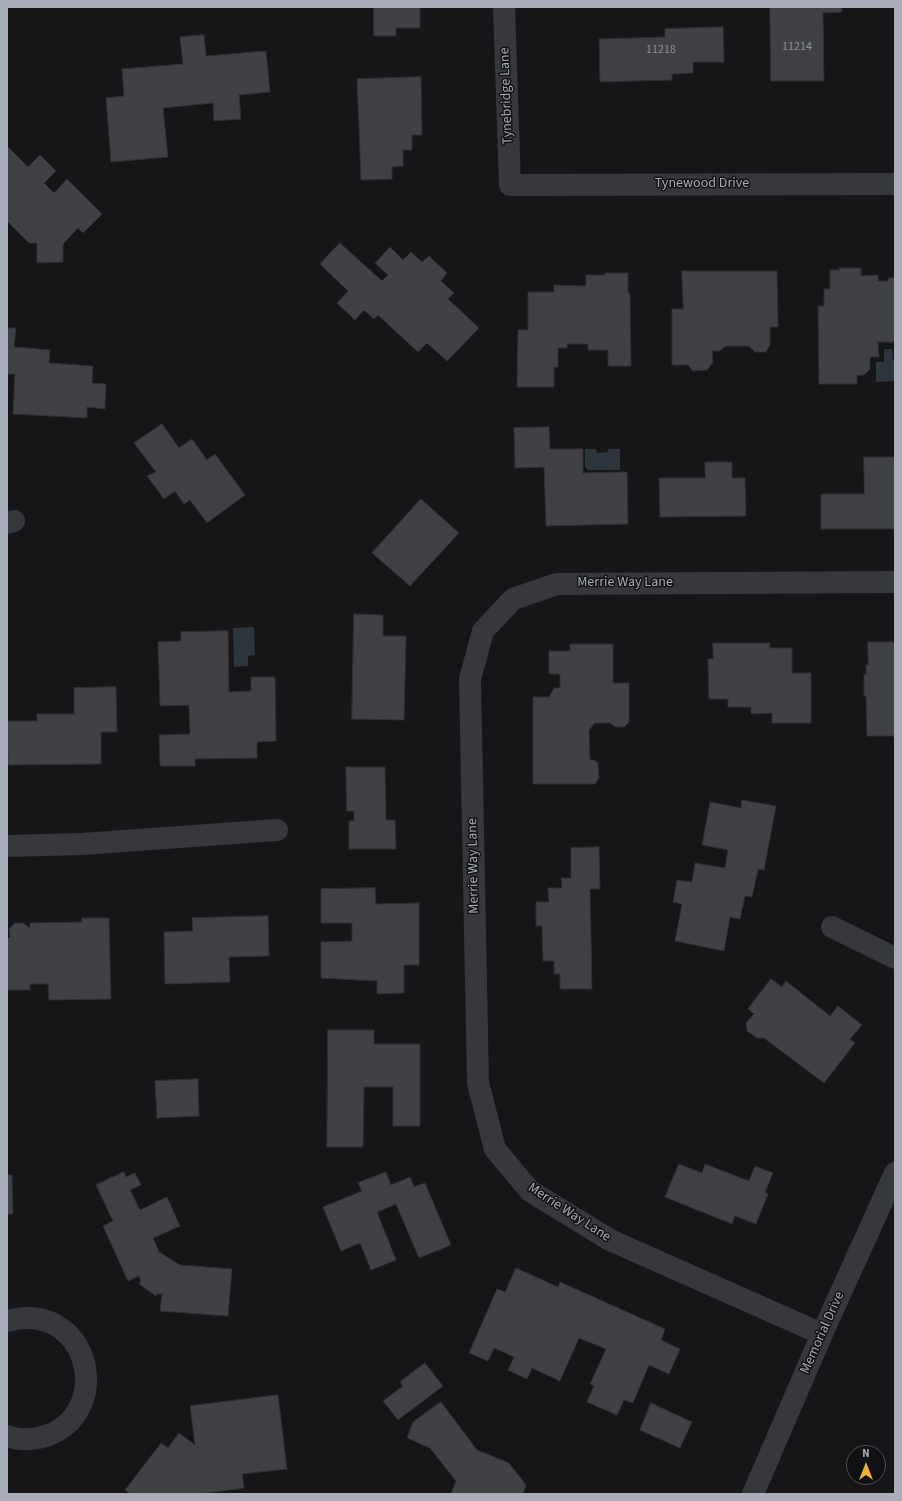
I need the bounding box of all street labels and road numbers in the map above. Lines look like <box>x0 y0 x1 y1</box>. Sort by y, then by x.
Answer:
street label: Tynebridge Lane <box>497 47 517 145</box>
street label: Tynewood Drive <box>655 176 749 192</box>
street label: Merrie Way Lane <box>577 575 673 591</box>
street label: Merrie Way Lane <box>465 818 483 914</box>
street label: Merrie Way Lane <box>524 1180 614 1246</box>
street label: Memorial Drive <box>797 1289 849 1377</box>

